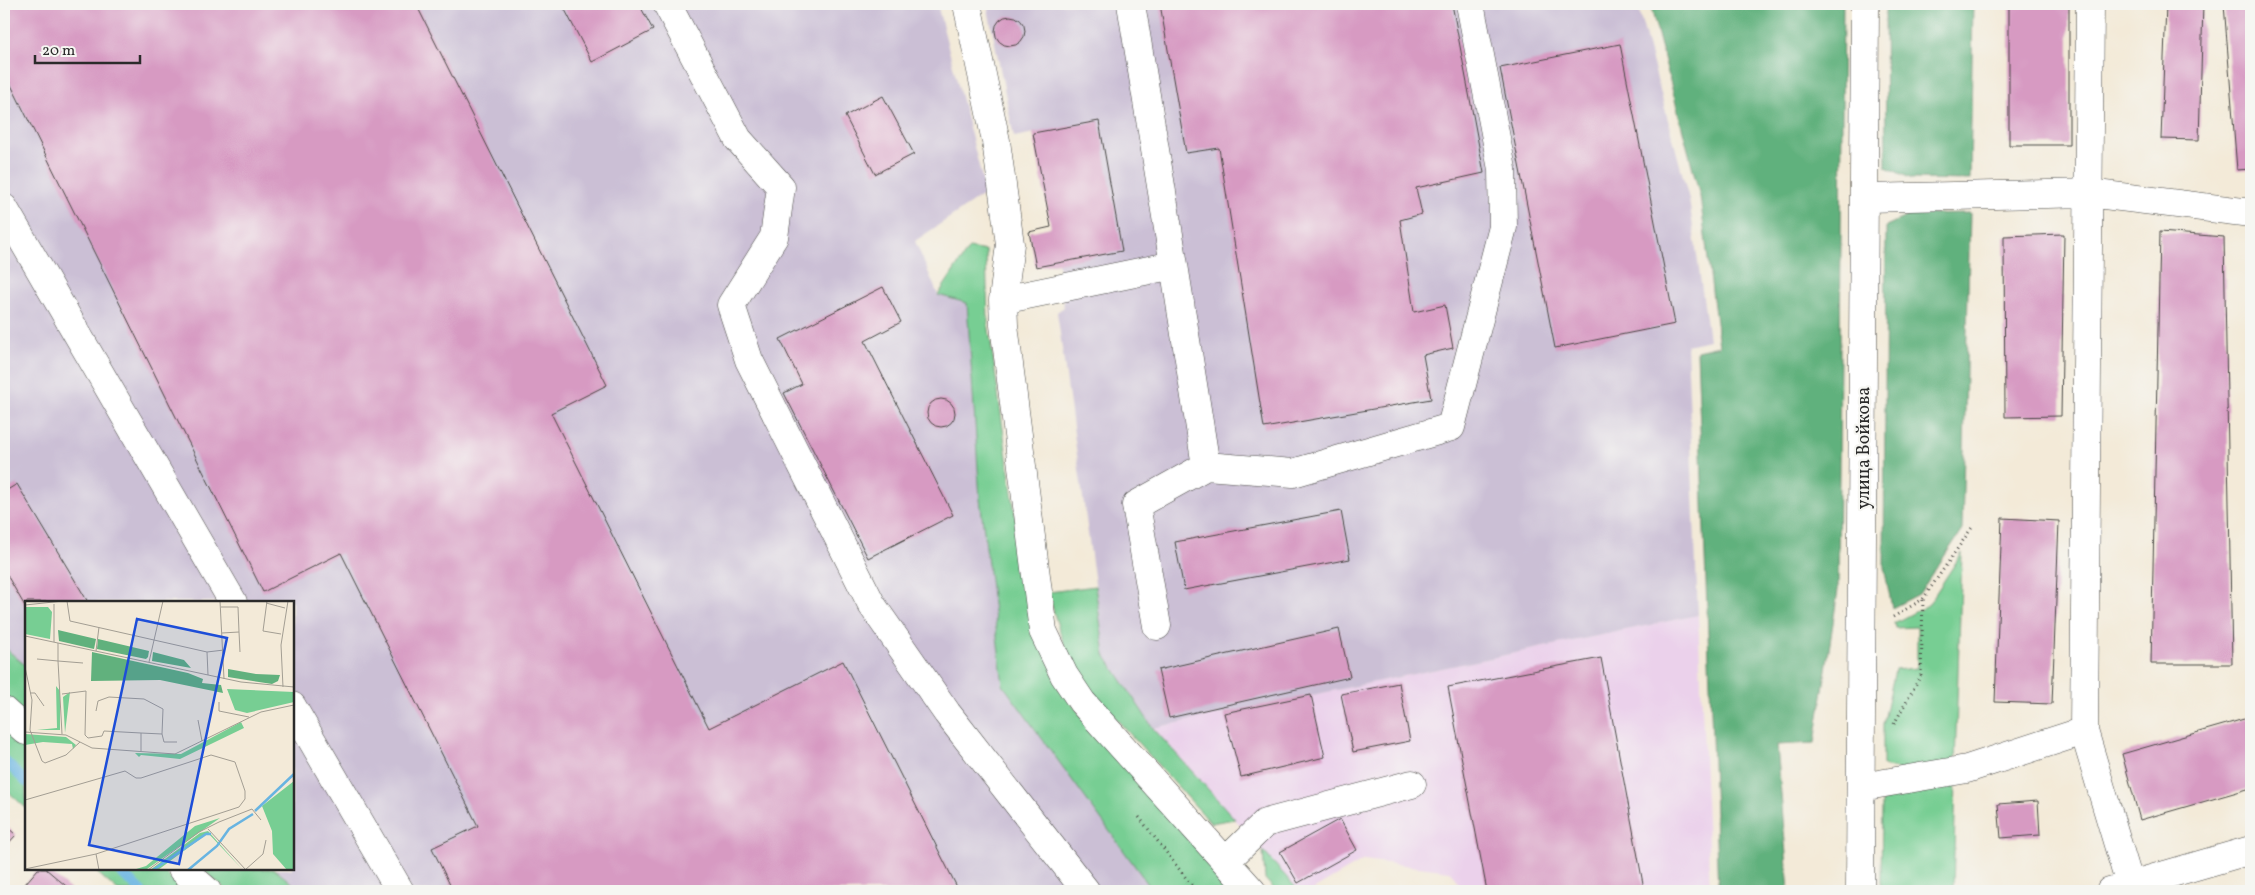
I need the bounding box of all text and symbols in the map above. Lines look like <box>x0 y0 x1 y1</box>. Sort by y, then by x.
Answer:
scale bar <box>35 32 140 64</box>
text: 20 m <box>42 41 75 62</box>
street label: улица Войкова <box>1852 387 1877 509</box>
inset map <box>25 601 294 870</box>

